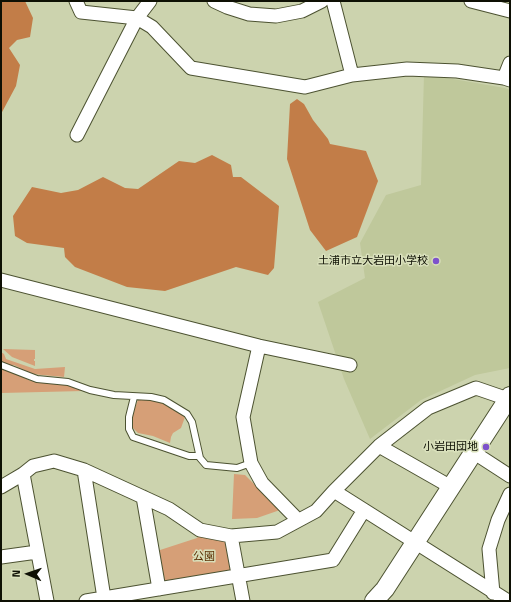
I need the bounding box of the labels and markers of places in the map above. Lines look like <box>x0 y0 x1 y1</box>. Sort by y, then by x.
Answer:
place label: 土浦市立大岩田小学校 <box>318 254 428 268</box>
marker: 土浦市立大岩田小学校 <box>431 256 441 266</box>
place label: 小岩田団地 <box>423 440 478 454</box>
marker: 小岩田団地 <box>481 442 491 452</box>

